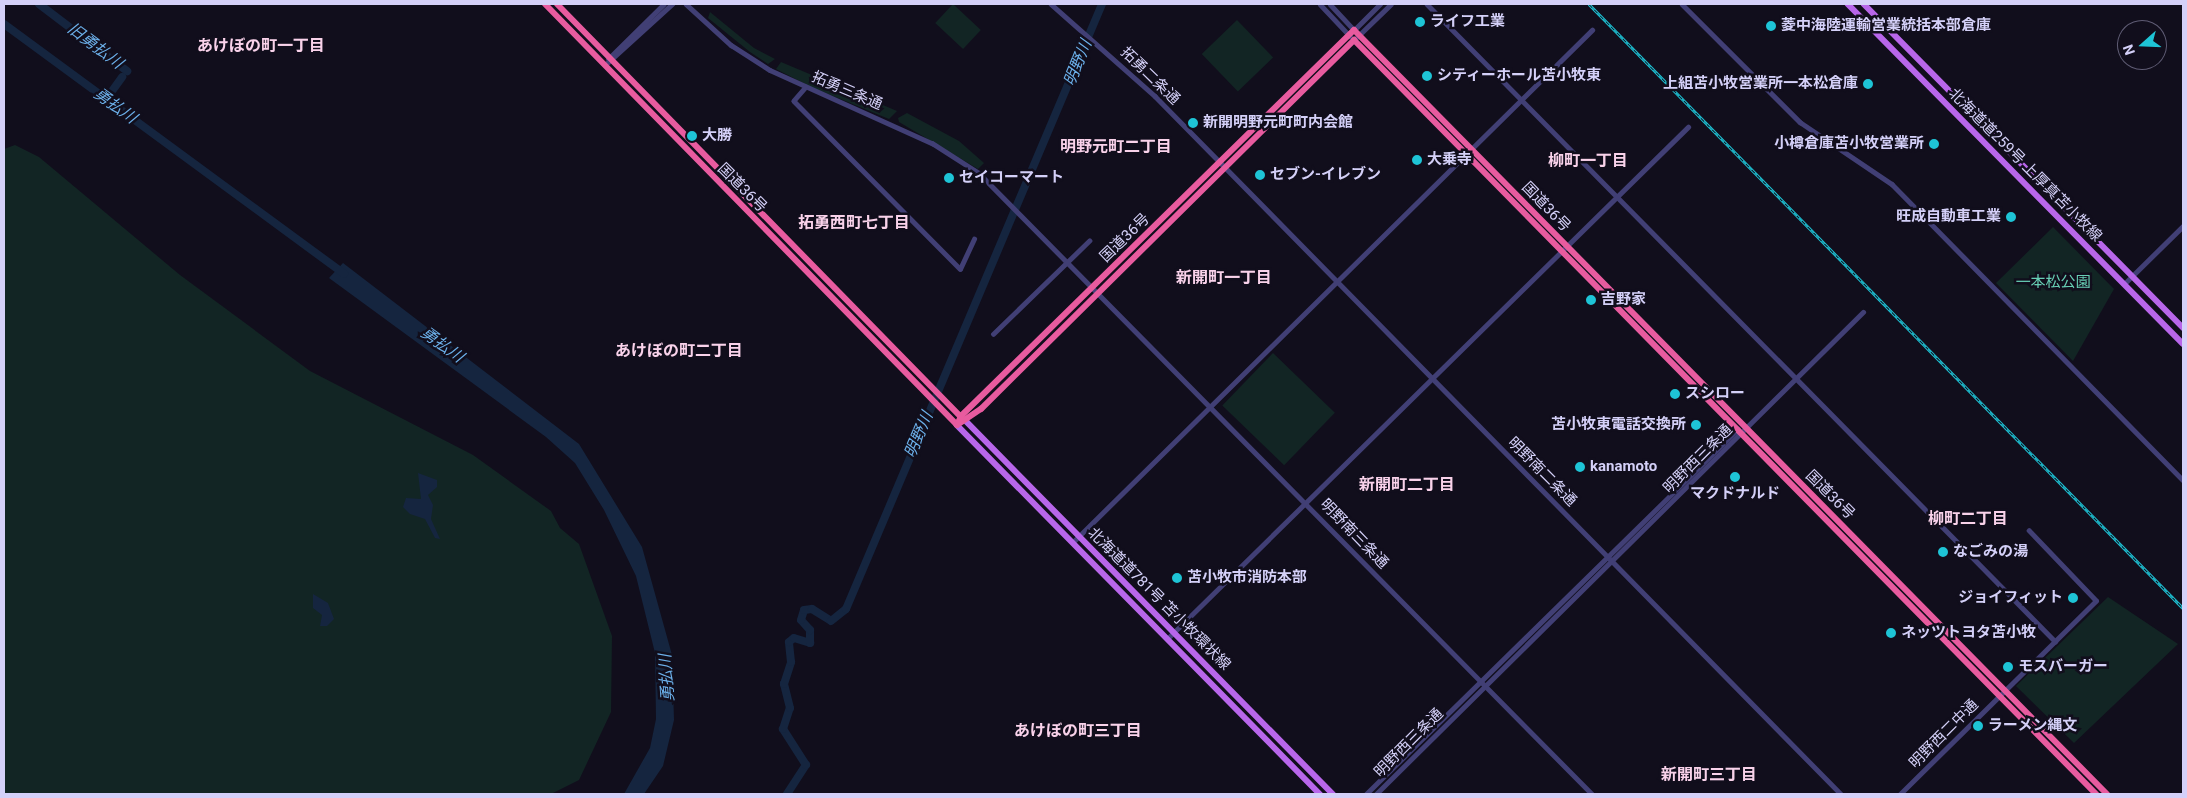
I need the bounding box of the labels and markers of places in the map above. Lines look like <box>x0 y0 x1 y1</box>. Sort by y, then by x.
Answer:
place label: ライフ工業 <box>1430 13 1505 31</box>
marker: ライフ工業 <box>1414 16 1426 28</box>
place label: 菱中海陸運輸営業統括本部倉庫 <box>1781 17 1991 35</box>
marker: 菱中海陸運輸営業統括本部倉庫 <box>1765 20 1777 32</box>
place label: シティーホール苫小牧東 <box>1437 67 1602 85</box>
marker: シティーホール苫小牧東 <box>1421 70 1433 82</box>
place label: 上組苫小牧営業所一本松倉庫 <box>1663 75 1858 93</box>
marker: 上組苫小牧営業所一本松倉庫 <box>1862 78 1874 90</box>
place label: 新開明野元町町内会館 <box>1203 114 1353 132</box>
marker: 新開明野元町町内会館 <box>1187 117 1199 129</box>
place label: 大勝 <box>702 127 732 145</box>
marker: 大勝 <box>686 130 698 142</box>
place label: 小樽倉庫苫小牧営業所 <box>1774 135 1924 153</box>
marker: 小樽倉庫苫小牧営業所 <box>1928 138 1940 150</box>
place label: 大乗寺 <box>1427 151 1472 169</box>
marker: 大乗寺 <box>1411 154 1423 166</box>
place label: セブン-イレブン <box>1270 166 1381 184</box>
place label: セイコーマート <box>959 169 1064 187</box>
marker: セブン-イレブン <box>1254 169 1266 181</box>
marker: セイコーマート <box>943 172 955 184</box>
place label: 旺成自動車工業 <box>1896 208 2001 226</box>
marker: 旺成自動車工業 <box>2005 211 2017 223</box>
place label: 吉野家 <box>1601 291 1646 309</box>
marker: 吉野家 <box>1585 294 1597 306</box>
place label: スシロー <box>1685 385 1745 403</box>
marker: スシロー <box>1669 388 1681 400</box>
place label: 苫小牧東電話交換所 <box>1551 416 1686 434</box>
marker: 苫小牧東電話交換所 <box>1690 419 1702 431</box>
place label: kanamoto <box>1590 458 1657 476</box>
marker: kanamoto <box>1574 461 1586 473</box>
marker: マクドナルド <box>1729 471 1741 483</box>
place label: マクドナルド <box>1690 485 1780 503</box>
place label: なごみの湯 <box>1953 543 2028 561</box>
marker: なごみの湯 <box>1937 546 1949 558</box>
place label: 苫小牧市消防本部 <box>1187 569 1307 587</box>
marker: 苫小牧市消防本部 <box>1171 572 1183 584</box>
place label: ジョイフィット <box>1958 589 2063 607</box>
marker: ジョイフィット <box>2067 592 2079 604</box>
place label: ネッツトヨタ苫小牧 <box>1901 624 2036 642</box>
marker: ネッツトヨタ苫小牧 <box>1885 627 1897 639</box>
place label: モスバーガー <box>2018 658 2108 676</box>
marker: モスバーガー <box>2002 661 2014 673</box>
place label: ラーメン縄文 <box>1988 717 2078 735</box>
marker: ラーメン縄文 <box>1972 720 1984 732</box>

